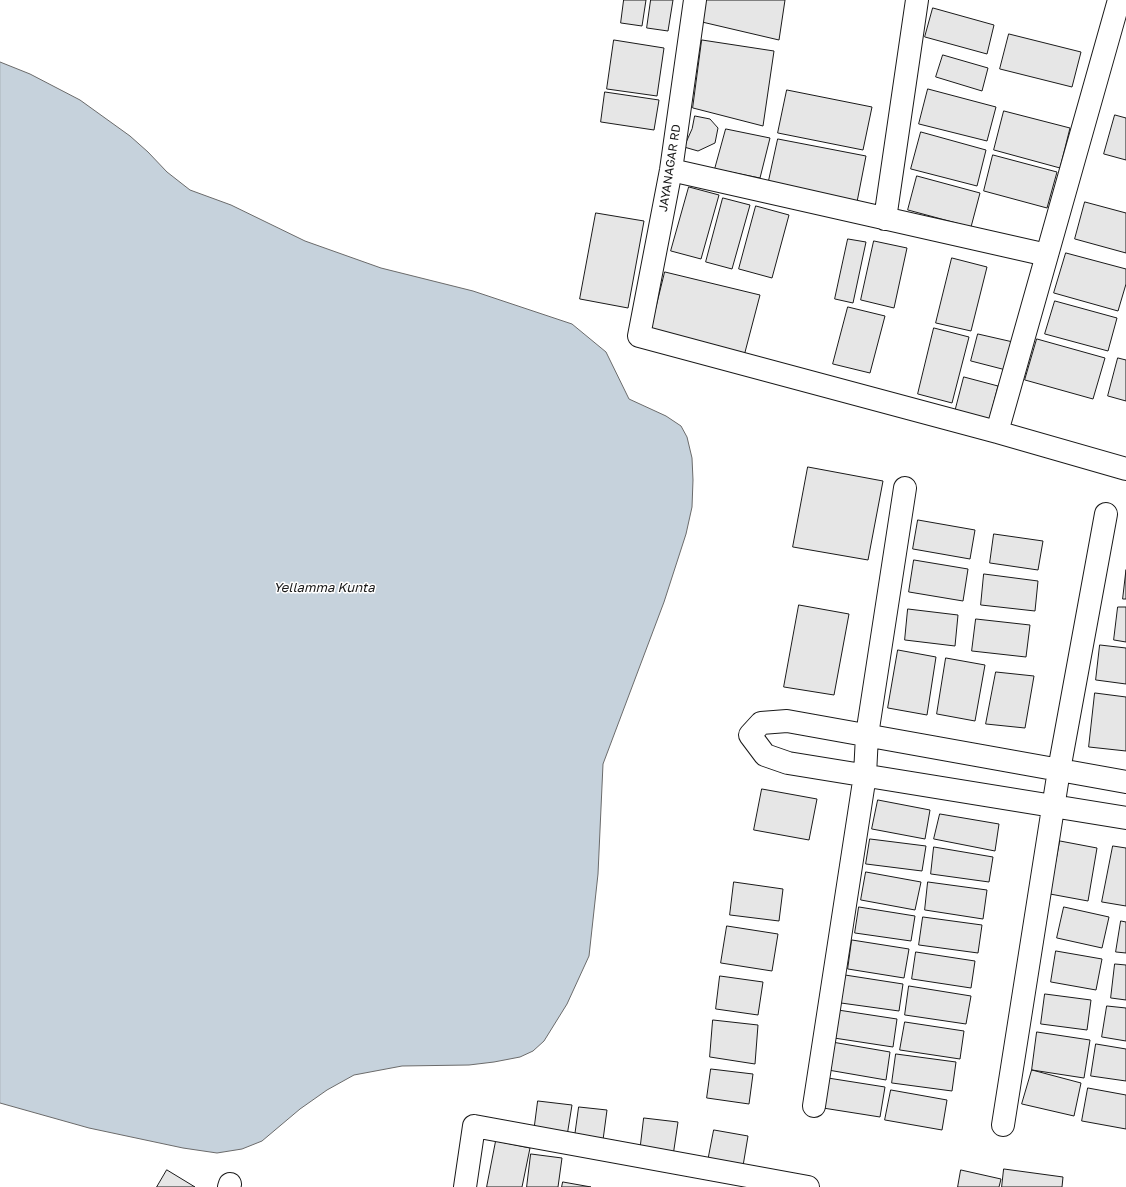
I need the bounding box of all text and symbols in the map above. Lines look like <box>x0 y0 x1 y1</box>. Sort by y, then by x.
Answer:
street label: JAYANAGAR RD <box>656 123 684 213</box>
water label: Yellamma Kunta <box>273 580 375 596</box>

